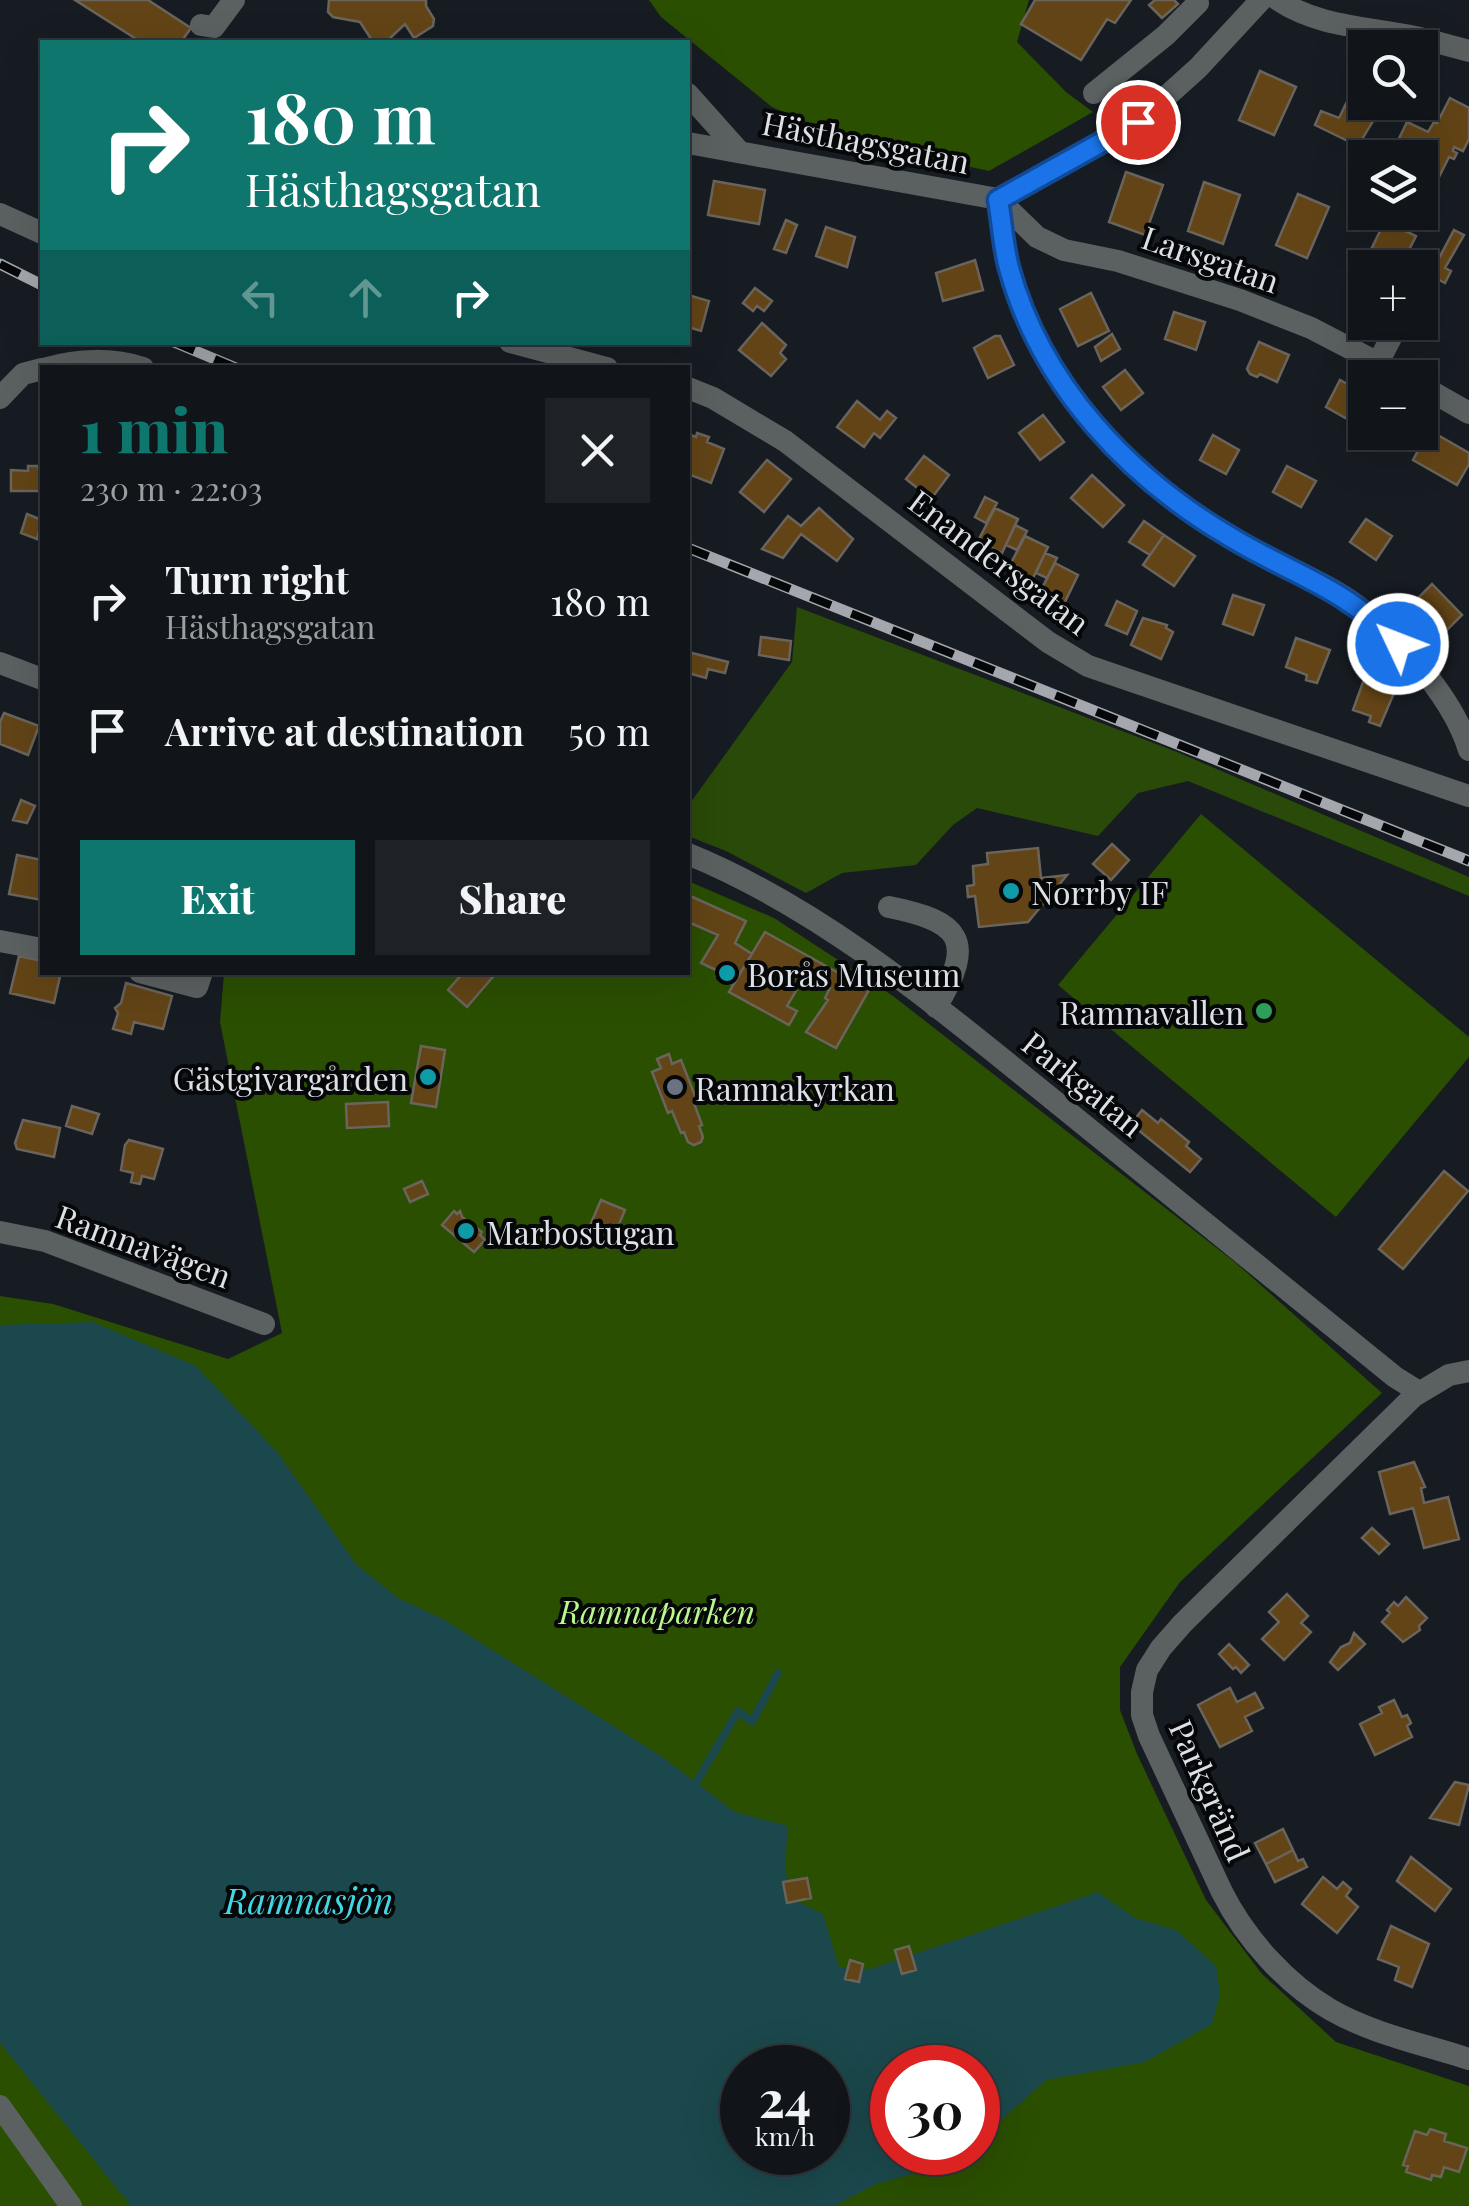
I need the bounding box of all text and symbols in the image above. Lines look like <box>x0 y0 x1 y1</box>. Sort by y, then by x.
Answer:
map controls <box>1348 30 1438 450</box>
button: search <box>1348 30 1438 120</box>
text: 180 m <box>245 68 436 162</box>
icon: right <box>80 80 210 210</box>
pin <box>1096 80 1181 165</box>
icon: arrive <box>1111 95 1166 150</box>
street label: Hästhagsgatan <box>759 100 973 182</box>
button: layers <box>1348 140 1438 230</box>
text: Hästhagsgatan <box>245 158 541 218</box>
street label: Larsgatan <box>1137 215 1285 301</box>
button: + <box>1348 250 1438 340</box>
icon: left <box>233 270 288 325</box>
icon: ahead <box>338 270 393 325</box>
icon: right <box>443 270 498 325</box>
button: − <box>1348 360 1438 450</box>
text: 1 min <box>80 388 228 468</box>
button: close <box>545 398 650 503</box>
text: 230 m · 22:03 <box>80 466 263 509</box>
street label: Enandersgatan <box>901 479 1099 643</box>
text: Turn right <box>165 553 349 604</box>
icon: right <box>80 573 135 628</box>
text: 180 m <box>550 575 650 626</box>
position arrow <box>1346 592 1450 696</box>
text: Hästhagsgatan <box>165 604 375 647</box>
icon: arrive <box>80 703 135 758</box>
text: Arrive at destination <box>165 705 524 756</box>
text: 50 m <box>568 705 650 756</box>
button: Exit <box>80 840 355 955</box>
button: Share <box>375 840 650 955</box>
place label: Norrby IF <box>1031 870 1168 913</box>
marker: Norrby IF <box>1000 880 1022 902</box>
place label: Borås Museum <box>747 952 961 995</box>
marker: Borås Museum <box>716 962 738 984</box>
place label: Ramnavallen <box>1059 990 1244 1033</box>
marker: Ramnavallen <box>1253 1000 1275 1022</box>
street label: Parkgatan <box>1014 1021 1154 1145</box>
place label: Gästgivargården <box>173 1056 408 1099</box>
marker: Gästgivargården <box>417 1066 439 1088</box>
place label: Ramnakyrkan <box>695 1066 895 1109</box>
marker: Ramnakyrkan <box>664 1076 686 1098</box>
street label: Ramnavägen <box>51 1193 237 1297</box>
place label: Marbostugan <box>486 1210 675 1253</box>
marker: Marbostugan <box>455 1220 477 1242</box>
park label: Ramnaparken <box>557 1589 755 1632</box>
street label: Parkgränd <box>1161 1713 1261 1867</box>
water label: Ramnasjön <box>223 1876 393 1923</box>
speed limit sign: 30 <box>870 2045 1000 2175</box>
text: 24 <box>759 2064 811 2131</box>
text: km/h <box>755 2119 815 2152</box>

